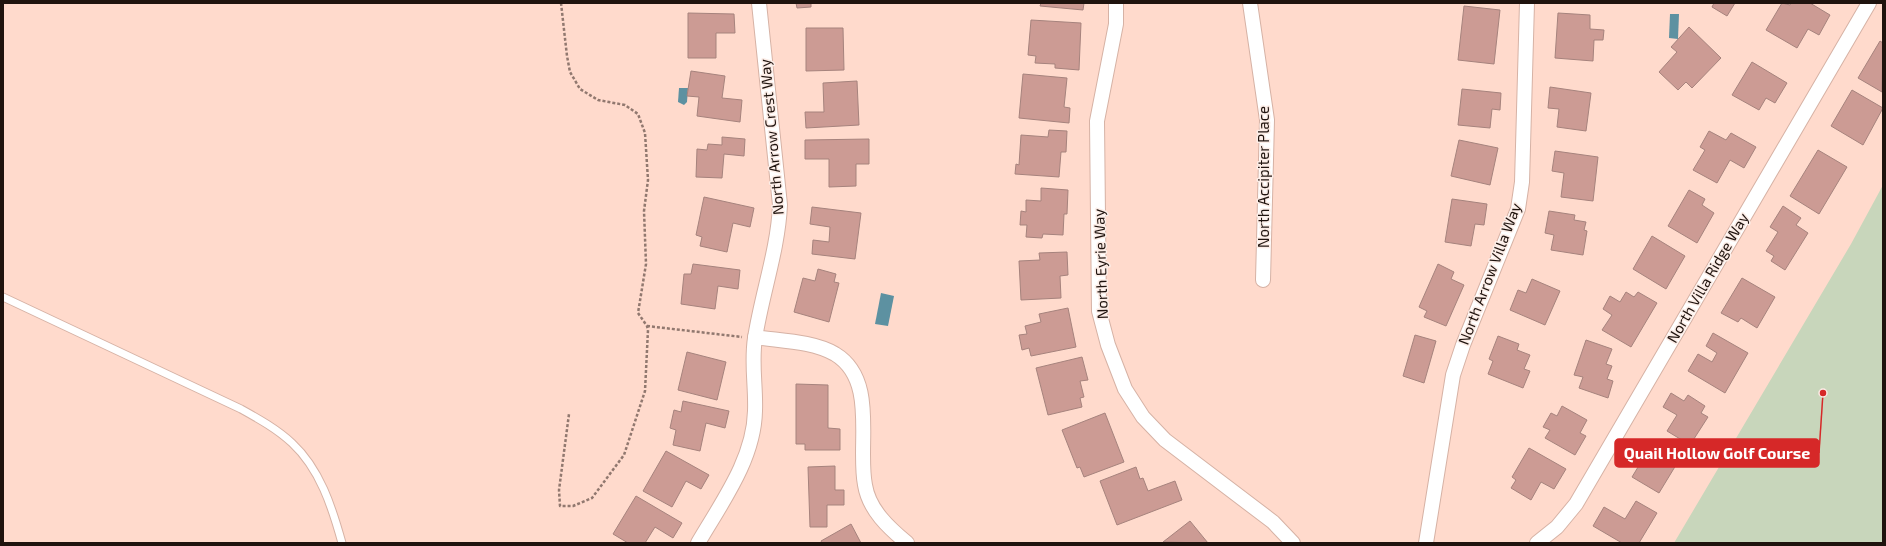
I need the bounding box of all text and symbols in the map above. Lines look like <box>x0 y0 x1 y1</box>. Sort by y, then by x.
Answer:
street label: North Arrow Crest Way <box>755 58 787 216</box>
street label: North Accipiter Place <box>1254 106 1272 248</box>
street label: North Arrow Villa Way <box>1454 200 1524 347</box>
street label: North Eyrie Way <box>1089 209 1111 320</box>
street label: North Villa Ridge Way <box>1663 209 1752 346</box>
callout: Quail Hollow Golf Course <box>1615 439 1819 467</box>
text: Quail Hollow Golf Course <box>1624 443 1810 463</box>

